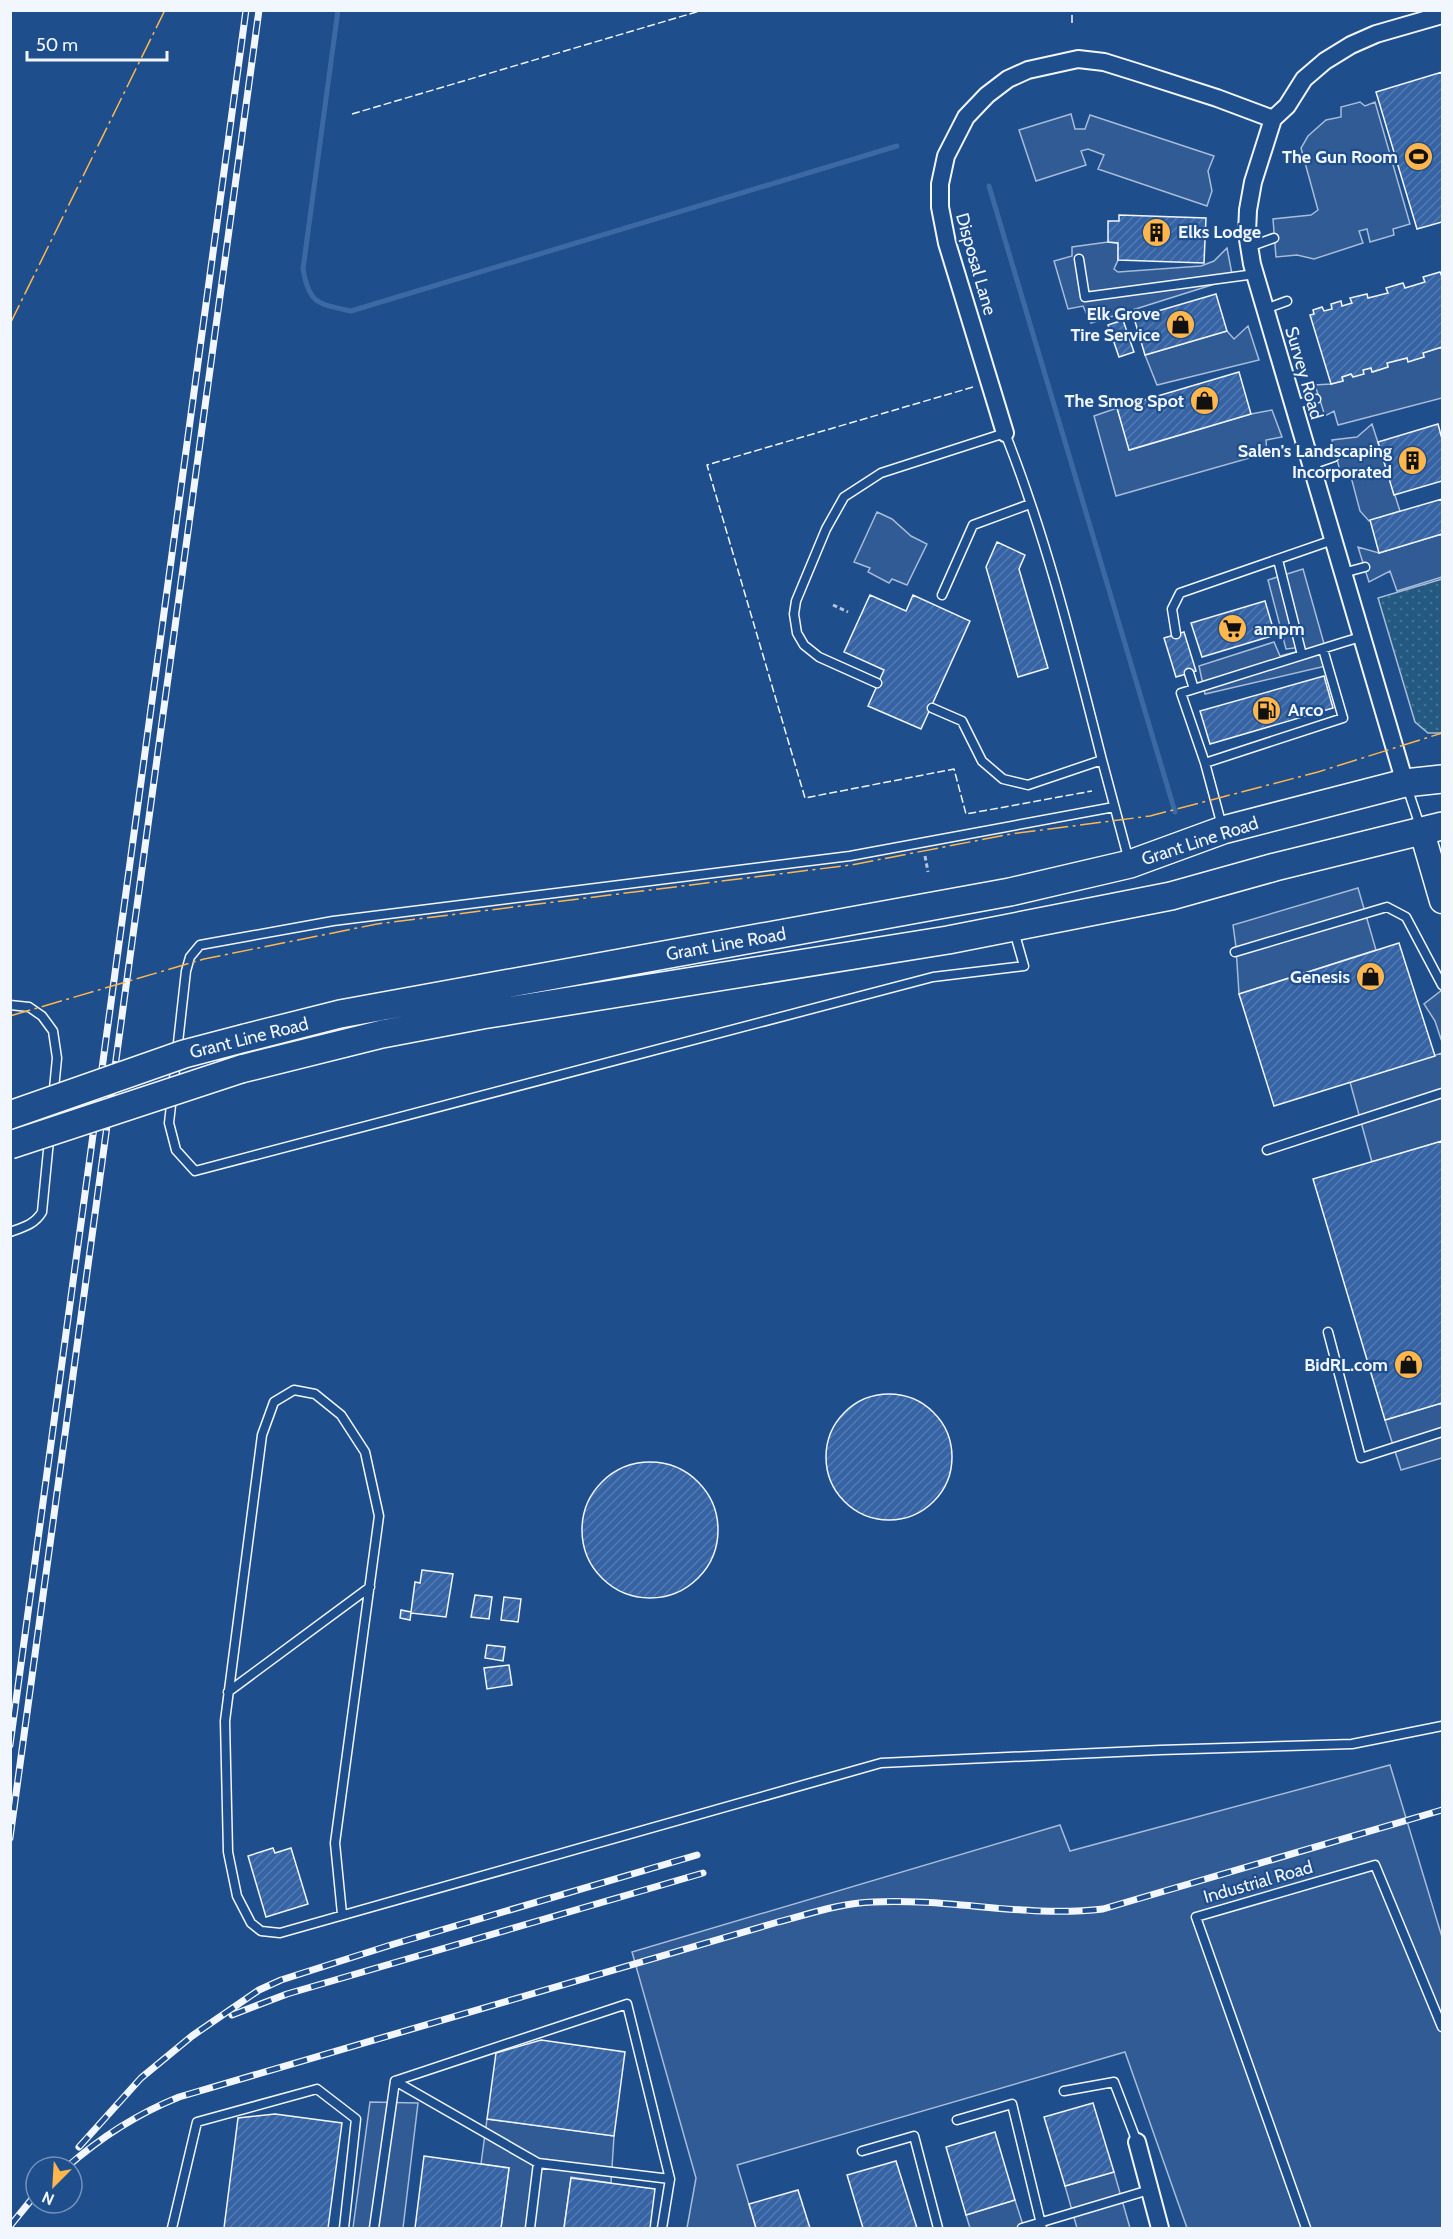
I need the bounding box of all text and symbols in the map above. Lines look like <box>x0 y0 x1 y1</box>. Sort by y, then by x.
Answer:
scale bar <box>27 24 166 62</box>
text: 50 m <box>36 34 78 56</box>
sports icon: The Gun Room <box>1403 141 1435 173</box>
place label: The Gun Room <box>1282 146 1398 168</box>
street label: Disposal Lane <box>951 210 1001 318</box>
building icon: Elks Lodge <box>1141 216 1173 248</box>
place label: Elks Lodge <box>1178 221 1261 243</box>
place label: Elk Grove Tire Service <box>1070 303 1160 346</box>
shop icon: Elk Grove Tire Service <box>1165 308 1197 340</box>
street label: Survey Road <box>1280 324 1328 422</box>
shop icon: The Smog Spot <box>1189 385 1221 417</box>
place label: The Smog Spot <box>1065 390 1184 412</box>
place label: Salen's Landscaping Incorporated <box>1238 440 1392 483</box>
building icon: Salen's Landscaping Incorporated <box>1397 445 1429 477</box>
supermarket icon: ampm <box>1217 613 1249 645</box>
place label: ampm <box>1254 618 1305 640</box>
fuel station icon: Arco <box>1251 694 1283 726</box>
place label: Arco <box>1288 699 1323 721</box>
street label: Grant Line Road <box>1139 812 1261 870</box>
street label: Grant Line Road <box>664 923 788 965</box>
shop icon: Genesis <box>1355 961 1387 993</box>
place label: Genesis <box>1290 966 1350 988</box>
street label: Grant Line Road <box>187 1013 311 1063</box>
shop icon: BidRL.com <box>1393 1349 1425 1381</box>
place label: BidRL.com <box>1304 1354 1388 1376</box>
street label: Industrial Road <box>1201 1856 1315 1908</box>
north arrow <box>24 2155 84 2215</box>
text: N <box>39 2187 57 2209</box>

